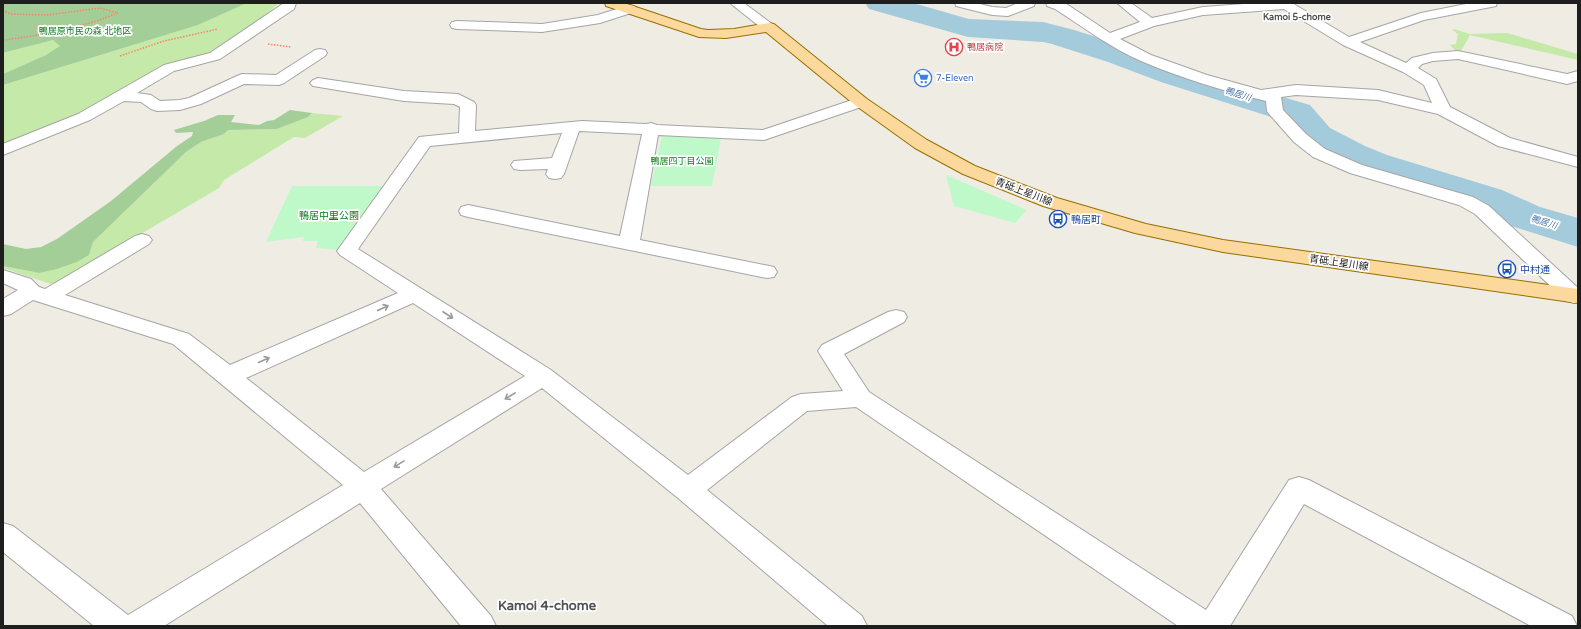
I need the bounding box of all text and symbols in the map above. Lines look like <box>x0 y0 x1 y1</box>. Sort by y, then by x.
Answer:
district label: Kamoi 5-chome <box>1263 12 1331 23</box>
park label: 鴨居原市民の森 北地区 <box>39 26 131 37</box>
hospital icon: 鴨居病院 <box>944 37 964 57</box>
place label: 鴨居病院 <box>967 42 1003 53</box>
supermarket icon: 7-Eleven <box>913 68 933 88</box>
place label: 7-Eleven <box>936 73 973 84</box>
water label: 鴨居川 <box>1223 85 1253 104</box>
park label: 鴨居四丁目公園 <box>650 156 714 167</box>
street label: 青砥上星川線 <box>993 176 1054 208</box>
bus stop icon: 鴨居町 <box>1048 209 1068 229</box>
park label: 鴨居中里公園 <box>299 210 359 222</box>
water label: 鴨居川 <box>1529 213 1559 232</box>
place label: 鴨居町 <box>1071 214 1101 226</box>
street label: 青砥上星川線 <box>1308 253 1369 273</box>
bus stop icon: 中村通 <box>1497 259 1517 279</box>
place label: 中村通 <box>1520 264 1550 276</box>
one-way arrow <box>376 304 388 311</box>
one-way arrow <box>442 311 454 319</box>
one-way arrow <box>257 356 269 363</box>
one-way arrow <box>504 393 516 401</box>
one-way arrow <box>394 460 405 468</box>
district label: Kamoi 4-chome <box>498 598 597 614</box>

